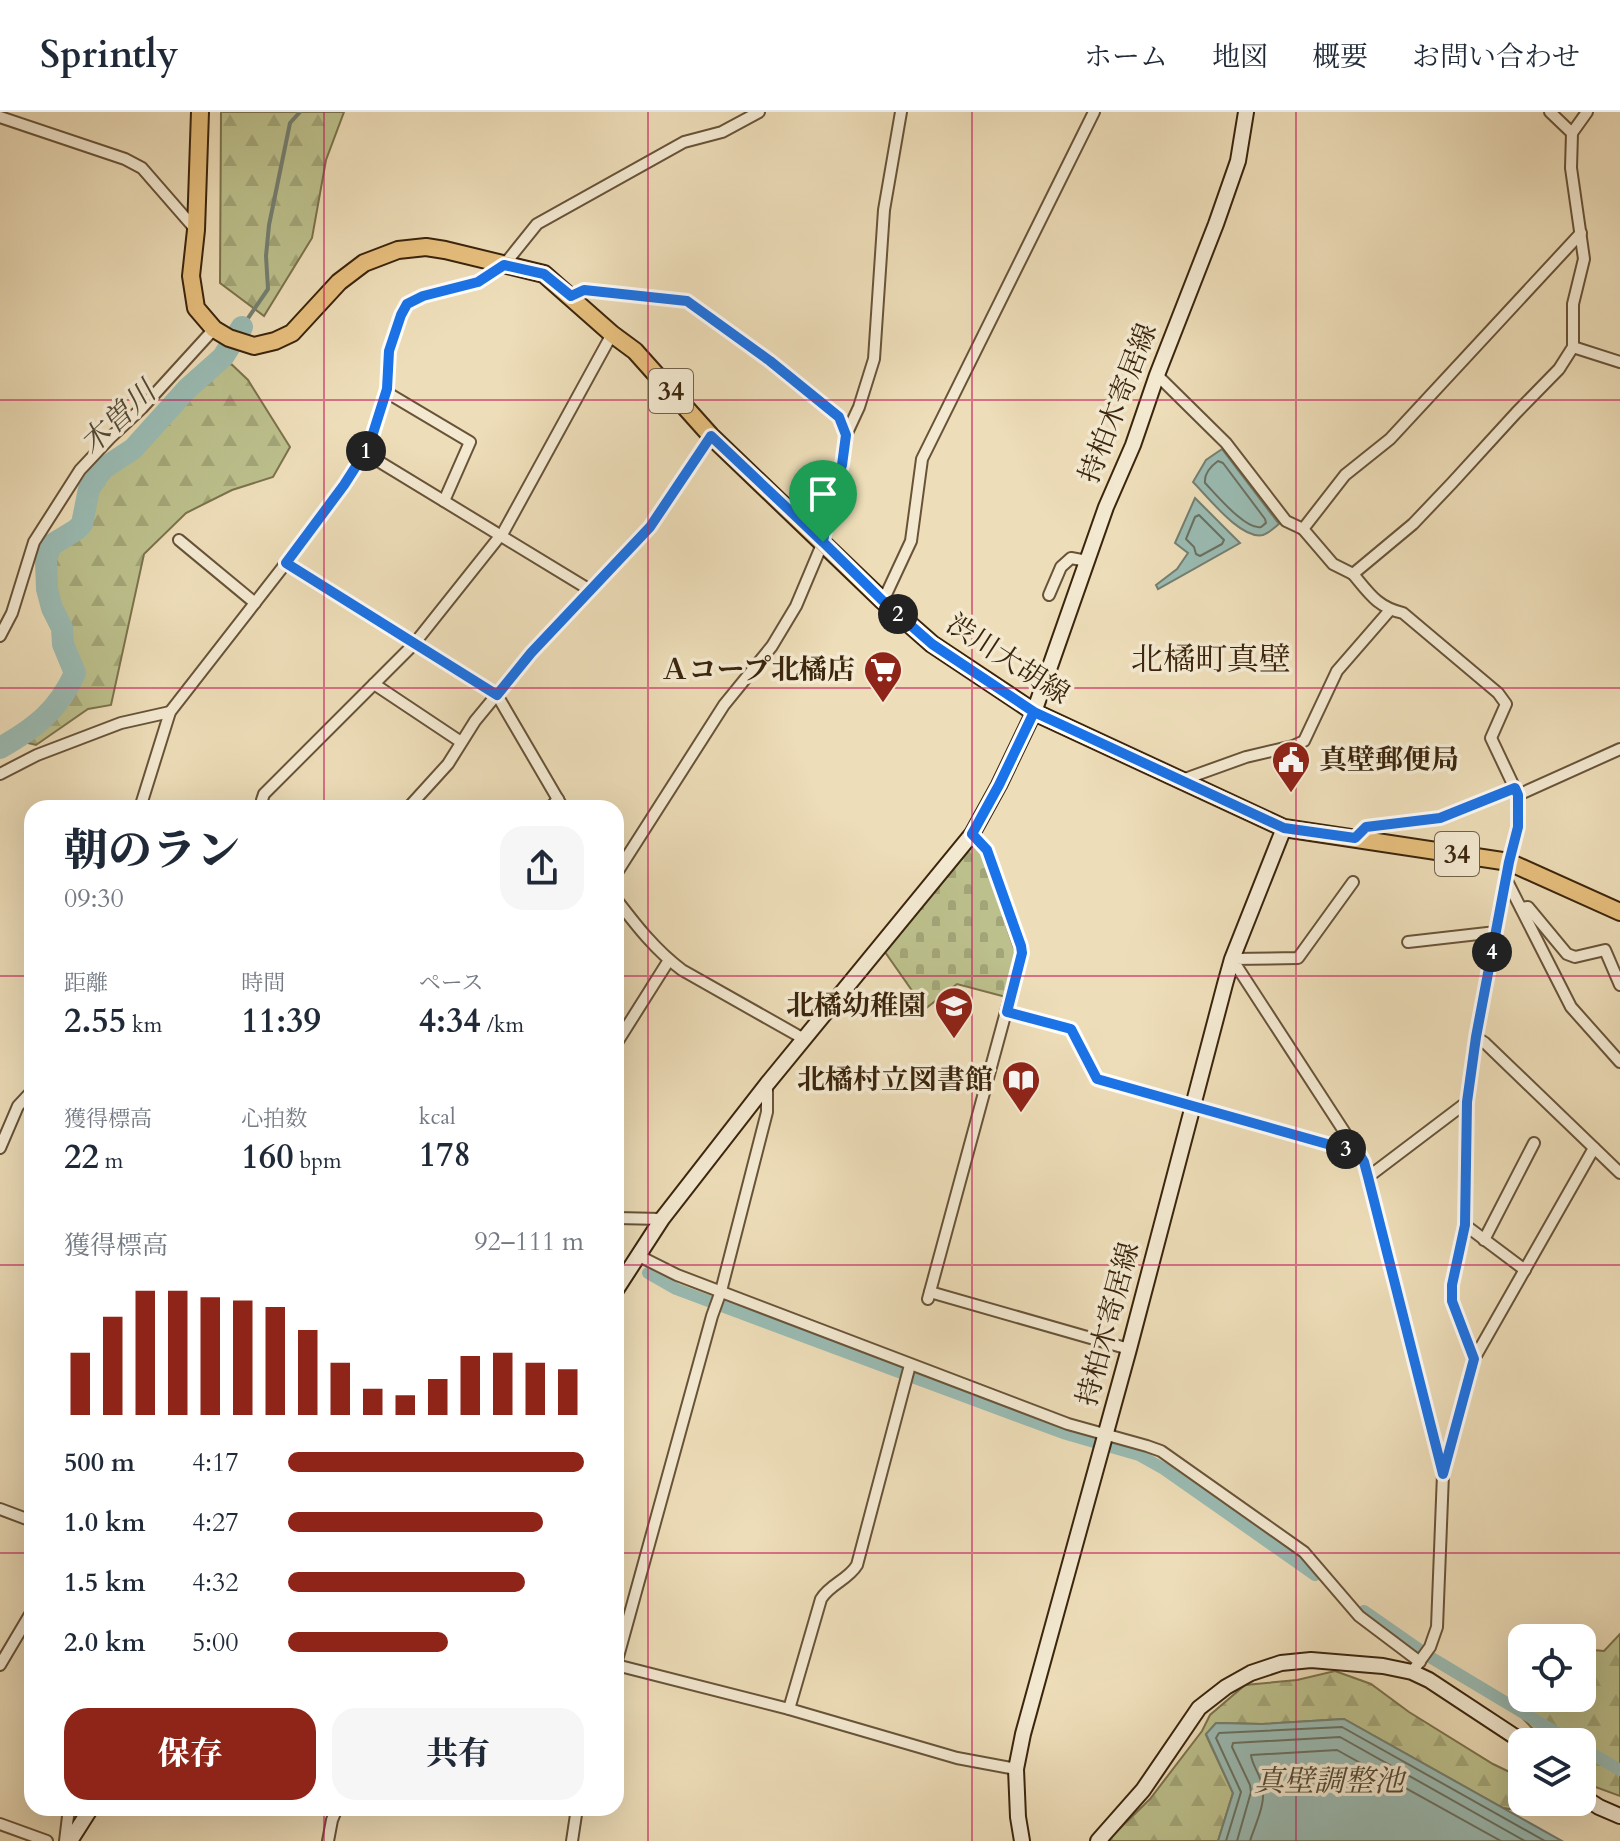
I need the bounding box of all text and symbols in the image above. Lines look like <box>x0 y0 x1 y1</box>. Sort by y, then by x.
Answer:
text: Sprintly <box>40 29 178 81</box>
text: ホーム <box>1084 38 1168 76</box>
text: 地図 <box>1212 38 1268 76</box>
text: 概要 <box>1312 38 1368 76</box>
text: お問い合わせ <box>1412 38 1580 76</box>
street label: 持柏木寄居線 <box>1070 318 1166 488</box>
road number: 34 <box>649 369 693 413</box>
water label: 木曽川 <box>71 370 167 464</box>
pin: 1 <box>346 431 386 471</box>
text: 1 <box>360 436 372 466</box>
pin <box>789 460 857 542</box>
icon: arrive <box>801 472 845 516</box>
pin: 2 <box>878 594 918 634</box>
text: 2 <box>892 599 904 629</box>
street label: 渋川大胡線 <box>939 605 1077 713</box>
district label: 北橘町真壁 <box>1131 638 1291 682</box>
supermarket icon: Ａコープ北橘店 <box>862 649 904 704</box>
place label: Ａコープ北橘店 <box>660 651 855 689</box>
public building icon: 真壁郵便局 <box>1270 739 1312 794</box>
place label: 真壁郵便局 <box>1319 741 1459 779</box>
text: 朝のラン <box>64 821 240 881</box>
button: share <box>500 826 584 910</box>
road number: 34 <box>1435 832 1479 876</box>
text: 09:30 <box>64 881 124 916</box>
pin: 4 <box>1472 932 1512 972</box>
text: 4 <box>1486 937 1498 967</box>
text: 距離 <box>64 968 108 998</box>
text: 時間 <box>241 968 285 998</box>
text: ペース <box>419 968 484 998</box>
school or university icon: 北橘幼稚園 <box>933 985 975 1040</box>
place label: 北橘幼稚園 <box>786 987 926 1025</box>
text: 2.55 <box>64 998 126 1044</box>
text: 11:39 <box>241 998 321 1044</box>
text: 4:34 <box>419 998 481 1044</box>
text: km <box>126 1010 162 1040</box>
text: /km <box>481 1010 524 1040</box>
library icon: 北橘村立図書館 <box>1000 1059 1042 1114</box>
place label: 北橘村立図書館 <box>797 1061 993 1099</box>
text: kcal <box>419 1102 456 1132</box>
text: 獲得標高 <box>64 1104 152 1134</box>
text: 心拍数 <box>241 1104 307 1134</box>
pin: 3 <box>1326 1129 1366 1169</box>
text: 178 <box>419 1132 471 1178</box>
text: 22 <box>64 1134 99 1180</box>
text: 160 <box>241 1134 294 1180</box>
text: 3 <box>1340 1134 1352 1164</box>
text: m <box>99 1146 123 1176</box>
text: bpm <box>294 1146 342 1176</box>
text: 92–111 m <box>474 1224 584 1259</box>
text: 獲得標高 <box>64 1228 168 1263</box>
street label: 持柏木寄居線 <box>1068 1238 1148 1410</box>
text: 500 m <box>64 1445 135 1480</box>
text: 4:17 <box>192 1445 239 1480</box>
text: 1.0 km <box>64 1505 145 1540</box>
text: 4:27 <box>192 1505 239 1540</box>
text: 1.5 km <box>64 1565 145 1600</box>
text: 4:32 <box>192 1565 239 1600</box>
map controls <box>1508 1624 1596 1816</box>
button: locate <box>1508 1624 1596 1712</box>
text: 2.0 km <box>64 1625 145 1660</box>
text: 5:00 <box>192 1625 239 1660</box>
button: 保存 <box>64 1708 316 1800</box>
button: 共有 <box>332 1708 584 1800</box>
button: layers <box>1508 1728 1596 1816</box>
water label: 真壁調整池 <box>1254 1761 1407 1802</box>

